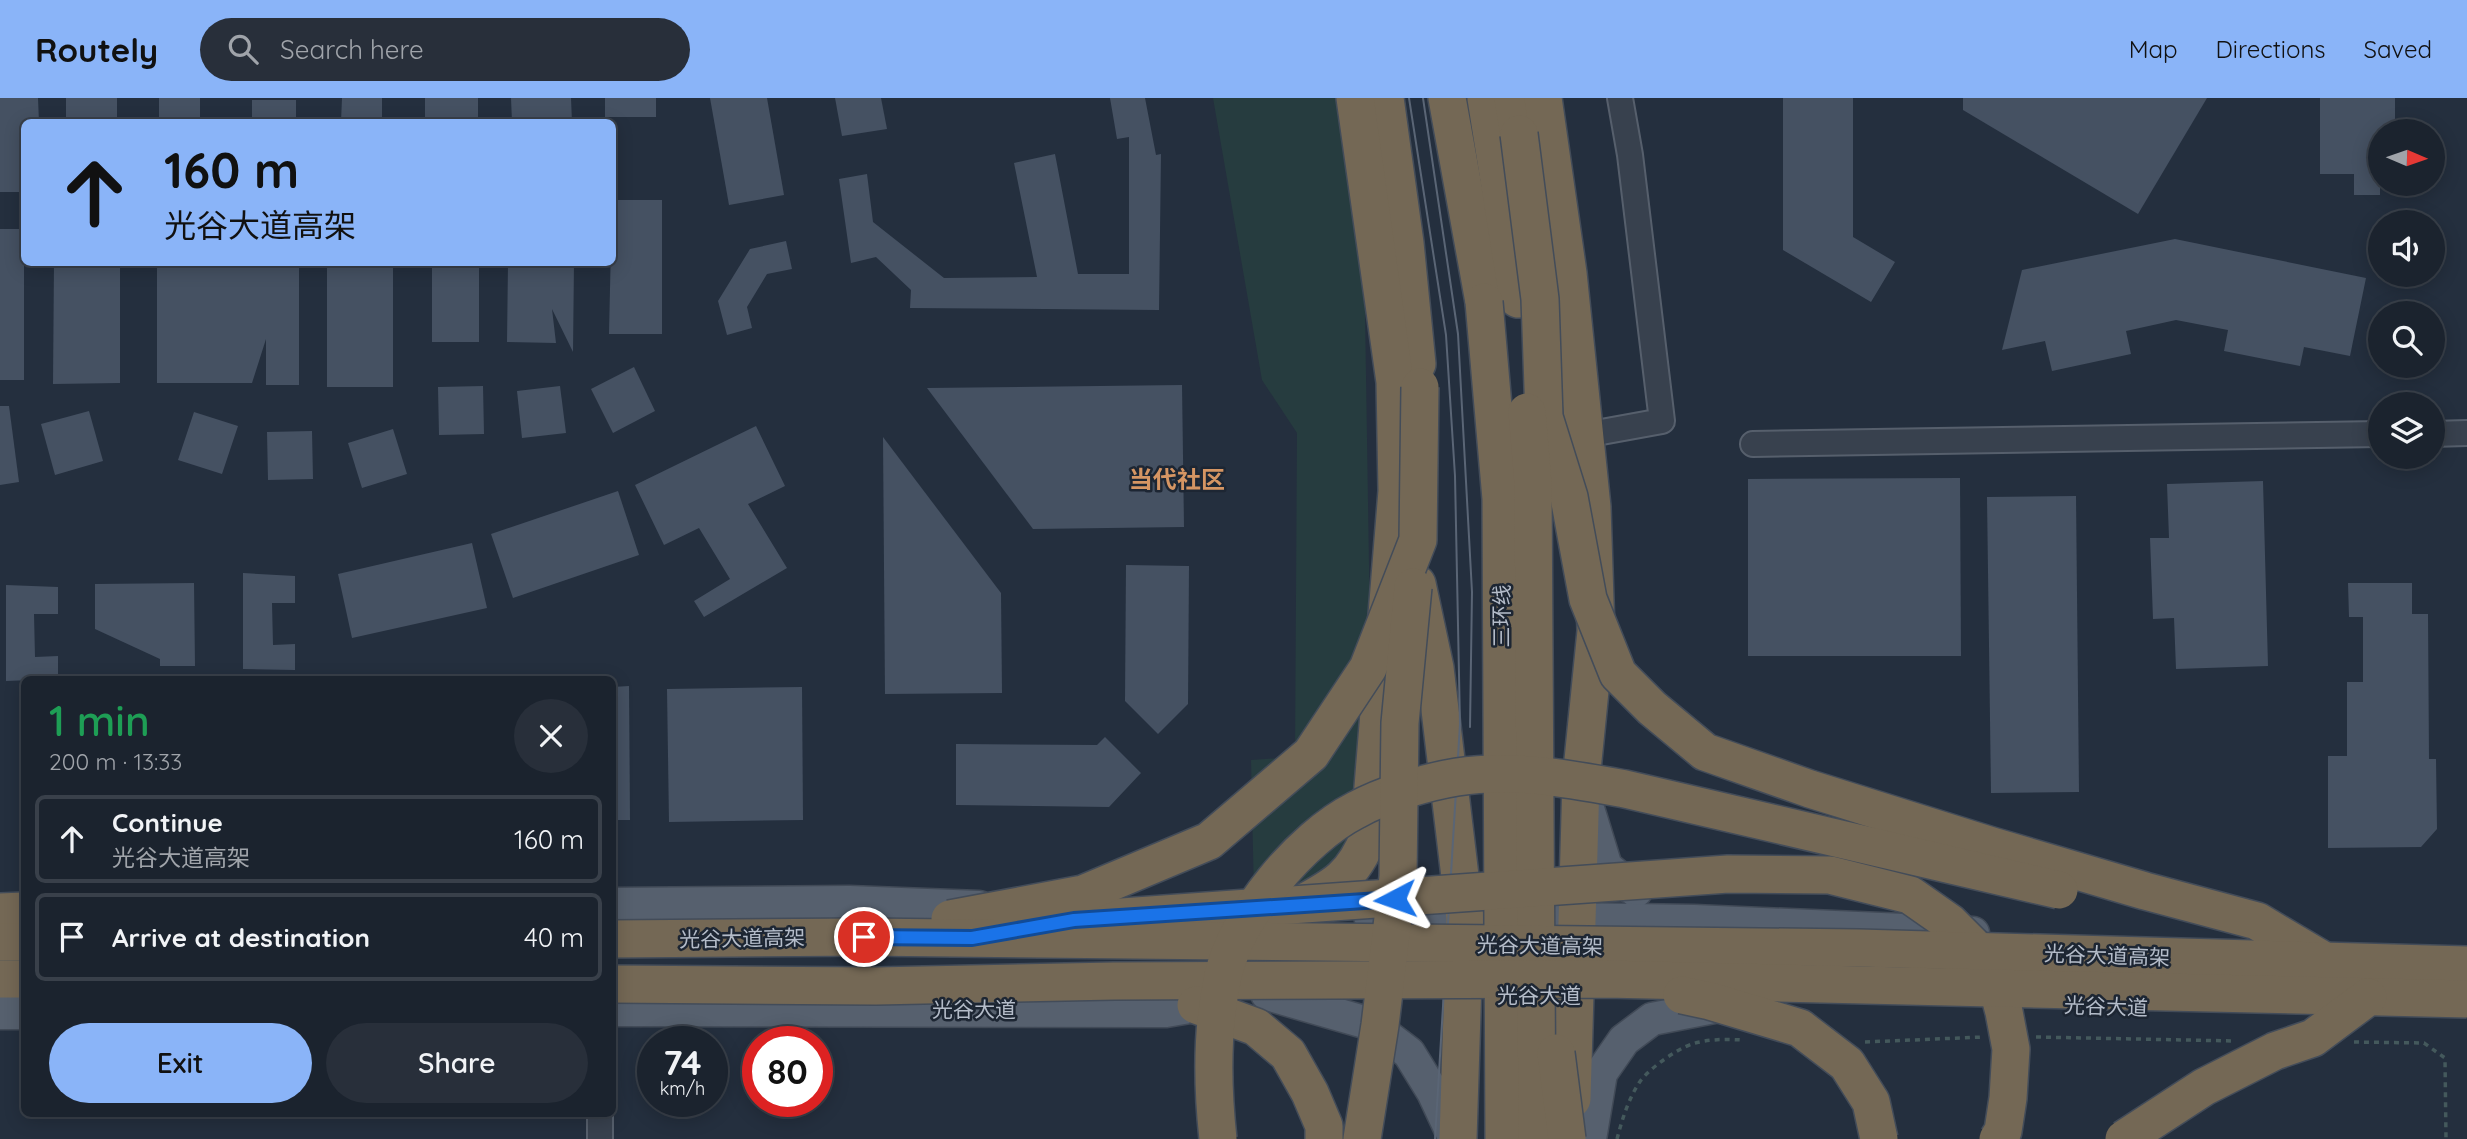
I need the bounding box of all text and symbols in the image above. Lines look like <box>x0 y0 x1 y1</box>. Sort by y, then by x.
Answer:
search box <box>200 18 690 81</box>
text: Routely <box>35 29 158 70</box>
icon: search <box>224 30 262 68</box>
text: Search here <box>280 33 424 66</box>
text: Map <box>2129 34 2178 64</box>
text: Directions <box>2216 34 2326 64</box>
text: Saved <box>2364 34 2432 64</box>
north arrow <box>2368 119 2445 196</box>
map controls <box>2368 119 2445 469</box>
text: 160 m <box>164 139 299 200</box>
icon: ahead <box>49 147 140 238</box>
text: 光谷大道高架 <box>164 205 356 245</box>
button: sound <box>2368 210 2445 287</box>
button: search <box>2368 301 2445 378</box>
button: layers <box>2368 392 2445 469</box>
district label: 当代社区 <box>1129 464 1225 494</box>
street label: 三环线 <box>1488 585 1514 648</box>
text: 1 min <box>49 694 150 747</box>
button: close <box>514 699 588 773</box>
text: 200 m · 13:33 <box>49 747 182 776</box>
text: Continue <box>112 806 223 839</box>
icon: ahead <box>53 820 91 858</box>
text: 160 m <box>514 823 584 856</box>
text: 光谷大道高架 <box>112 843 250 872</box>
position arrow <box>1358 862 1432 936</box>
pin <box>834 907 894 967</box>
icon: arrive <box>53 918 91 956</box>
icon: arrive <box>845 918 883 956</box>
text: Arrive at destination <box>112 921 370 954</box>
text: 40 m <box>524 921 584 954</box>
street label: 光谷大道高架 <box>679 924 805 952</box>
street label: 光谷大道高架 <box>1477 931 1603 959</box>
street label: 光谷大道高架 <box>2044 940 2170 970</box>
street label: 光谷大道 <box>1497 982 1581 1008</box>
street label: 光谷大道 <box>2064 992 2148 1020</box>
street label: 光谷大道 <box>932 996 1016 1022</box>
button: Exit <box>49 1023 312 1103</box>
button: Share <box>326 1023 588 1103</box>
speed limit sign: 80 <box>742 1026 833 1117</box>
text: 74 <box>663 1040 702 1084</box>
text: km/h <box>660 1077 705 1100</box>

